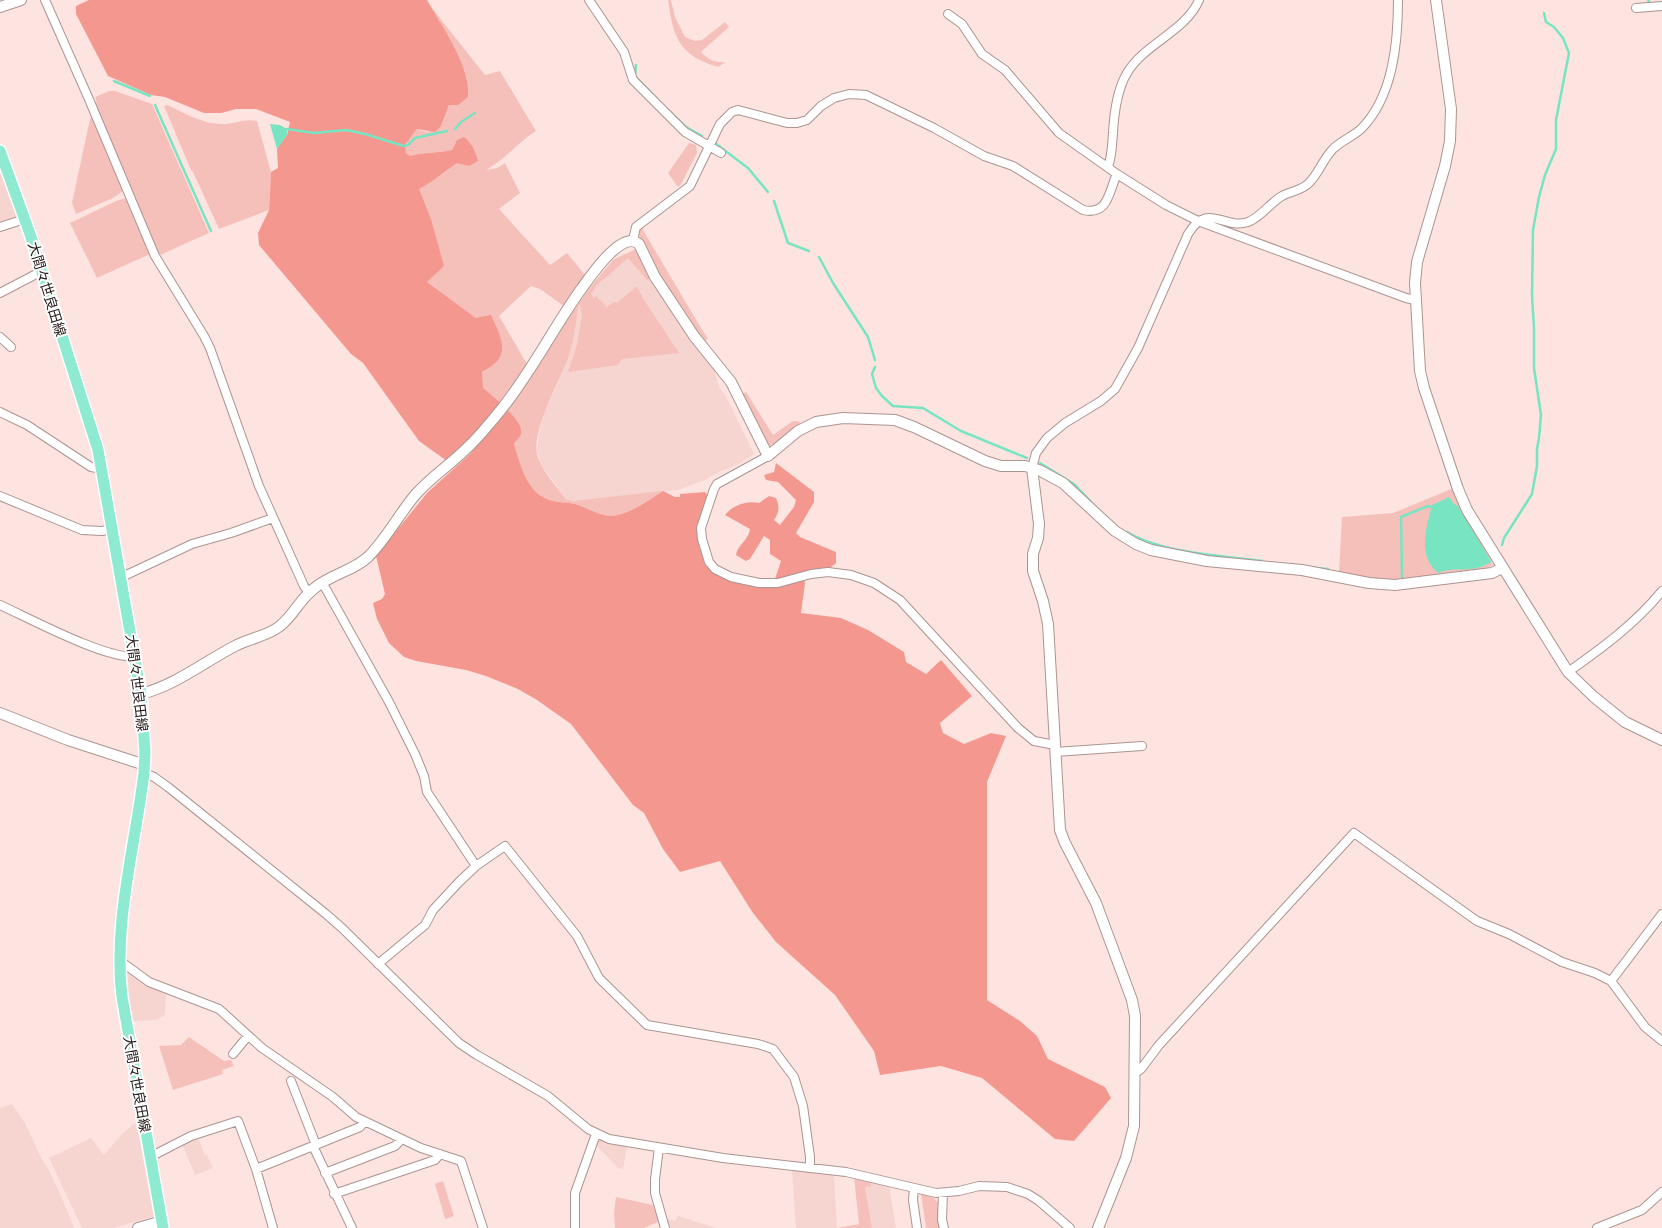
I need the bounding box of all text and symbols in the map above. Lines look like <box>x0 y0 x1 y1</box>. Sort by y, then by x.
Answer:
street label: 大間々世良田線 <box>24 240 70 338</box>
street label: 大間々世良田線 <box>122 633 152 733</box>
street label: 大間々世良田線 <box>120 1034 154 1134</box>

